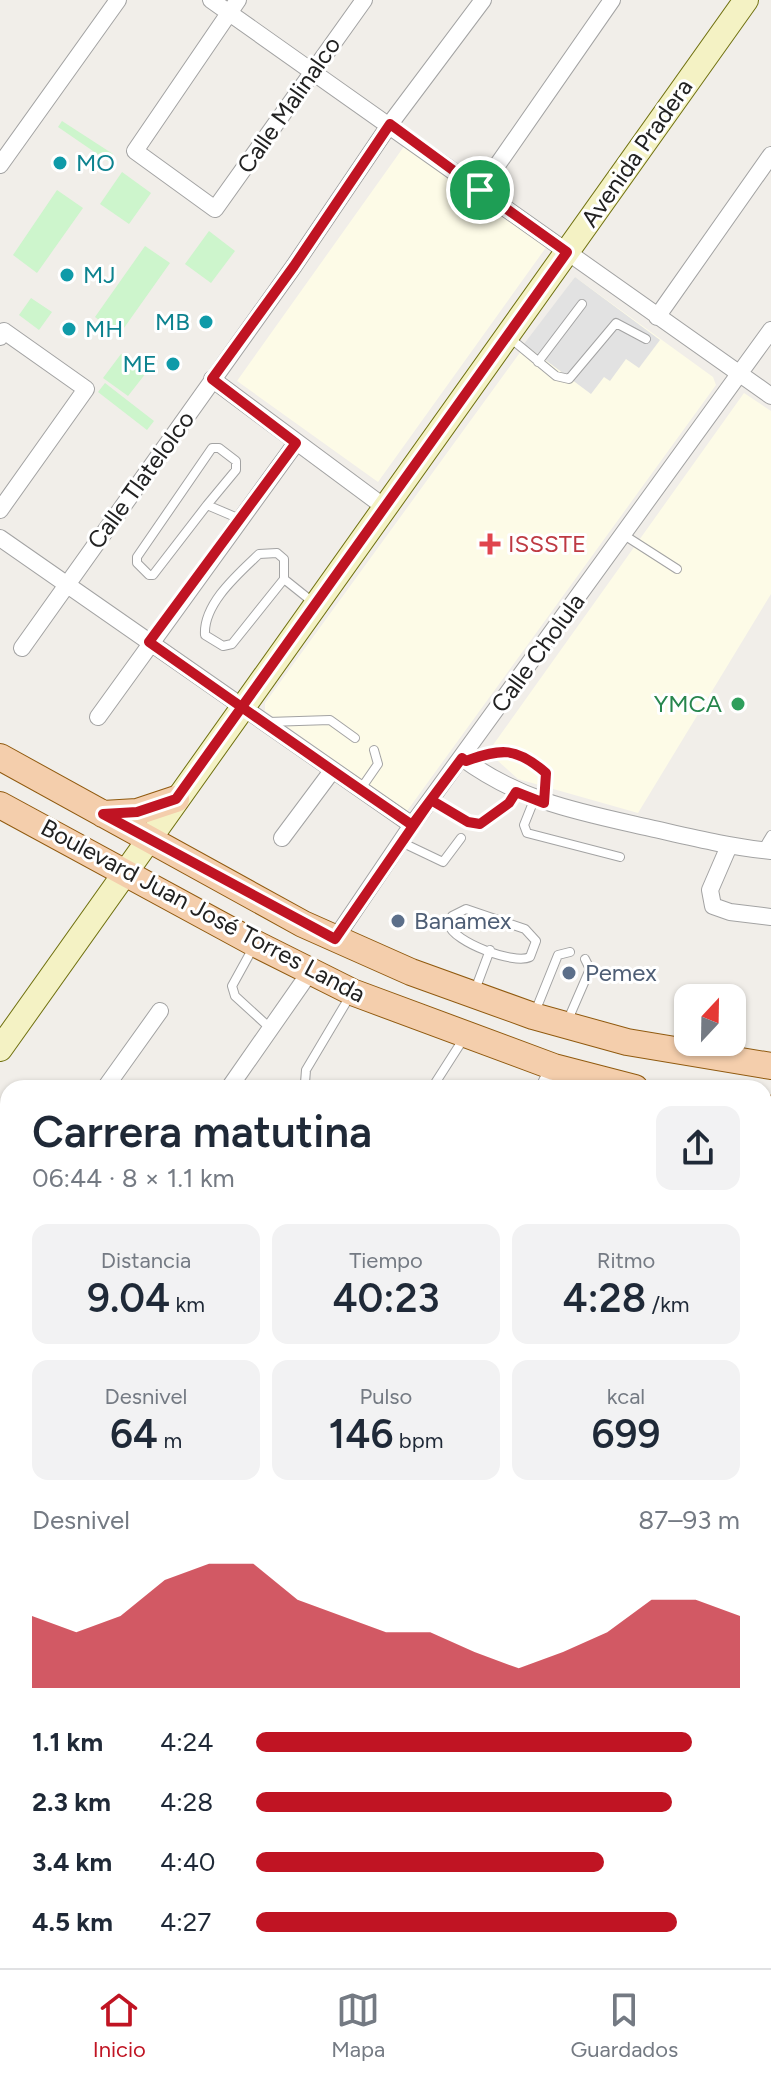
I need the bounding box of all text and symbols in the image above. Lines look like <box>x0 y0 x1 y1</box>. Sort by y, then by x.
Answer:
street label: Calle Malinalco <box>231 31 346 179</box>
street label: Avenida Pradera <box>575 73 698 232</box>
place label: MO <box>76 148 115 177</box>
marker: MO <box>51 154 69 172</box>
pin <box>446 156 514 224</box>
icon: arrive <box>458 168 502 212</box>
place label: MJ <box>83 260 116 289</box>
marker: MJ <box>58 266 76 284</box>
place label: MB <box>155 307 190 336</box>
marker: MB <box>197 313 215 331</box>
place label: MH <box>85 314 123 343</box>
marker: MH <box>60 320 78 338</box>
place label: ME <box>122 349 157 378</box>
marker: ME <box>164 355 182 373</box>
street label: Calle Tlatelolco <box>81 405 200 554</box>
place label: ISSSTE <box>508 529 586 558</box>
marker: ISSSTE <box>479 533 501 555</box>
street label: Calle Cholula <box>485 588 590 718</box>
place label: YMCA <box>654 689 723 718</box>
marker: YMCA <box>729 695 747 713</box>
street label: Boulevard Juan José Torres Landa <box>36 813 370 1009</box>
place label: Banamex <box>414 906 512 935</box>
marker: Banamex <box>389 912 407 930</box>
place label: Pemex <box>585 958 657 987</box>
marker: Pemex <box>560 964 578 982</box>
north arrow <box>674 984 746 1056</box>
map controls <box>674 984 746 1056</box>
text: Carrera matutina <box>32 1105 372 1158</box>
button: share <box>656 1106 740 1190</box>
text: 06:44 · 8 × 1.1 km <box>32 1162 235 1194</box>
text: Distancia <box>101 1247 191 1274</box>
text: Tiempo <box>349 1247 423 1274</box>
text: Ritmo <box>597 1247 655 1274</box>
text: 9.04 <box>87 1274 170 1322</box>
text: 40:23 <box>332 1274 440 1322</box>
text: 4:28 <box>562 1274 646 1322</box>
text: km <box>170 1291 205 1318</box>
text: /km <box>646 1291 690 1318</box>
text: Desnivel <box>105 1383 187 1410</box>
text: Pulso <box>360 1383 412 1410</box>
text: kcal <box>607 1383 645 1410</box>
text: 64 <box>110 1410 158 1458</box>
text: 146 <box>329 1410 393 1458</box>
text: 699 <box>592 1410 660 1458</box>
text: m <box>158 1427 182 1454</box>
text: bpm <box>393 1427 443 1454</box>
text: Desnivel <box>32 1504 130 1536</box>
text: 87–93 m <box>638 1504 740 1536</box>
text: 1.1 km <box>32 1726 103 1758</box>
text: 4:24 <box>160 1726 213 1758</box>
text: 2.3 km <box>32 1786 111 1818</box>
text: 4:28 <box>160 1786 213 1818</box>
text: 3.4 km <box>32 1846 112 1878</box>
text: 4:40 <box>160 1846 216 1878</box>
text: 4.5 km <box>32 1906 113 1938</box>
text: 4:27 <box>160 1906 211 1938</box>
tab: Inicio <box>93 1988 146 2063</box>
tab: Mapa <box>331 1988 385 2063</box>
tab: Guardados <box>571 1988 678 2063</box>

